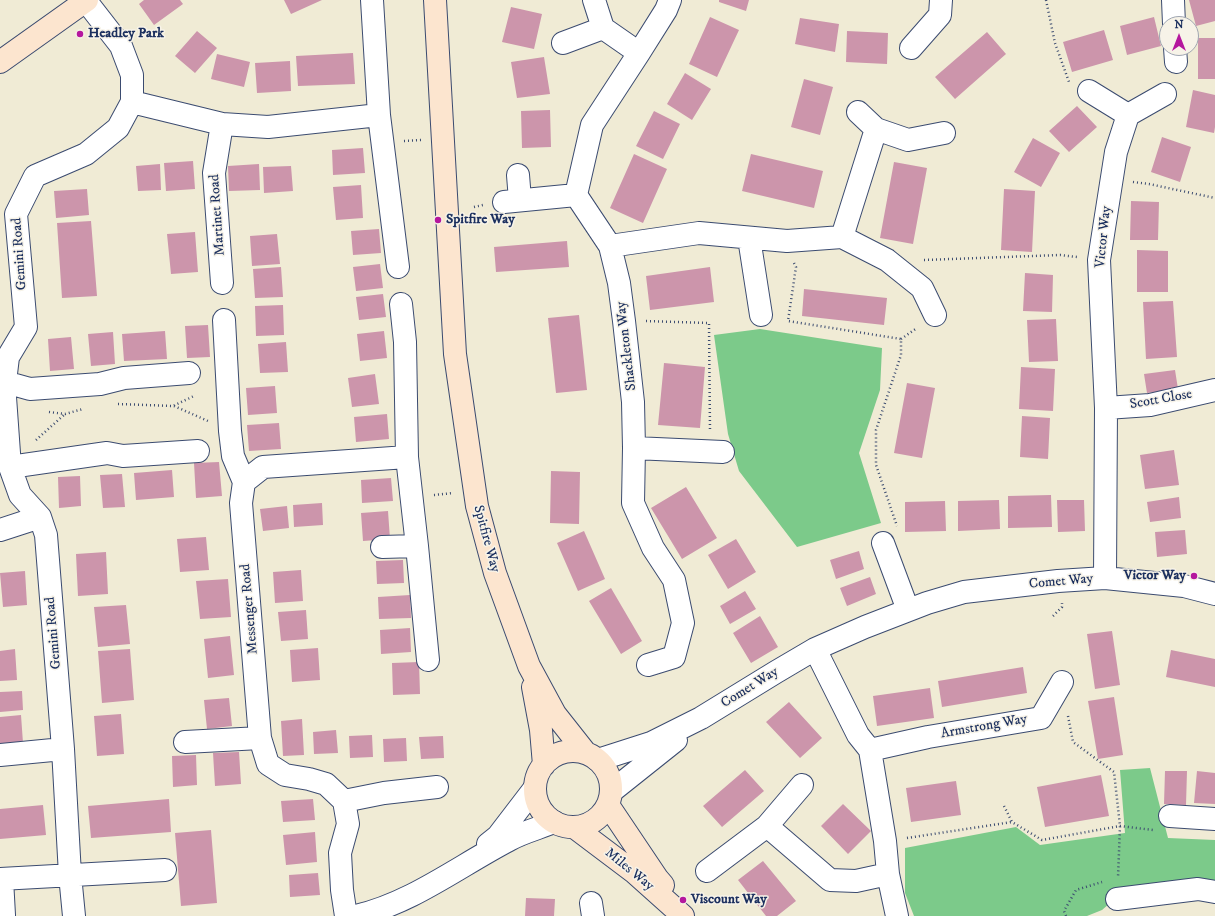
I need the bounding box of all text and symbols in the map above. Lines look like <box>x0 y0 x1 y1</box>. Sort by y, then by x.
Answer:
north arrow <box>1159 16 1199 56</box>
text: N <box>1174 18 1184 32</box>
place label: Headley Park <box>88 26 164 42</box>
marker: Headley Park <box>75 29 85 39</box>
street label: Martinet Road <box>207 174 229 256</box>
street label: Victor Way <box>1092 205 1116 269</box>
place label: Spitfire Way <box>446 212 515 228</box>
marker: Spitfire Way <box>433 215 443 225</box>
street label: Gemini Road <box>9 217 31 291</box>
street label: Shackleton Way <box>613 300 641 392</box>
street label: Scott Close <box>1129 386 1193 414</box>
street label: Spitfire Way <box>469 504 503 574</box>
street label: Messenger Road <box>238 563 262 655</box>
place label: Victor Way <box>1124 568 1186 584</box>
street label: Comet Way <box>1028 571 1094 593</box>
marker: Victor Way <box>1189 571 1199 581</box>
street label: Gemini Road <box>42 596 66 670</box>
street label: Comet Way <box>718 664 782 712</box>
street label: Armstrong Way <box>939 711 1029 743</box>
street label: Miles Way <box>601 845 657 895</box>
place label: Viscount Way <box>691 892 767 908</box>
marker: Viscount Way <box>678 895 688 905</box>

